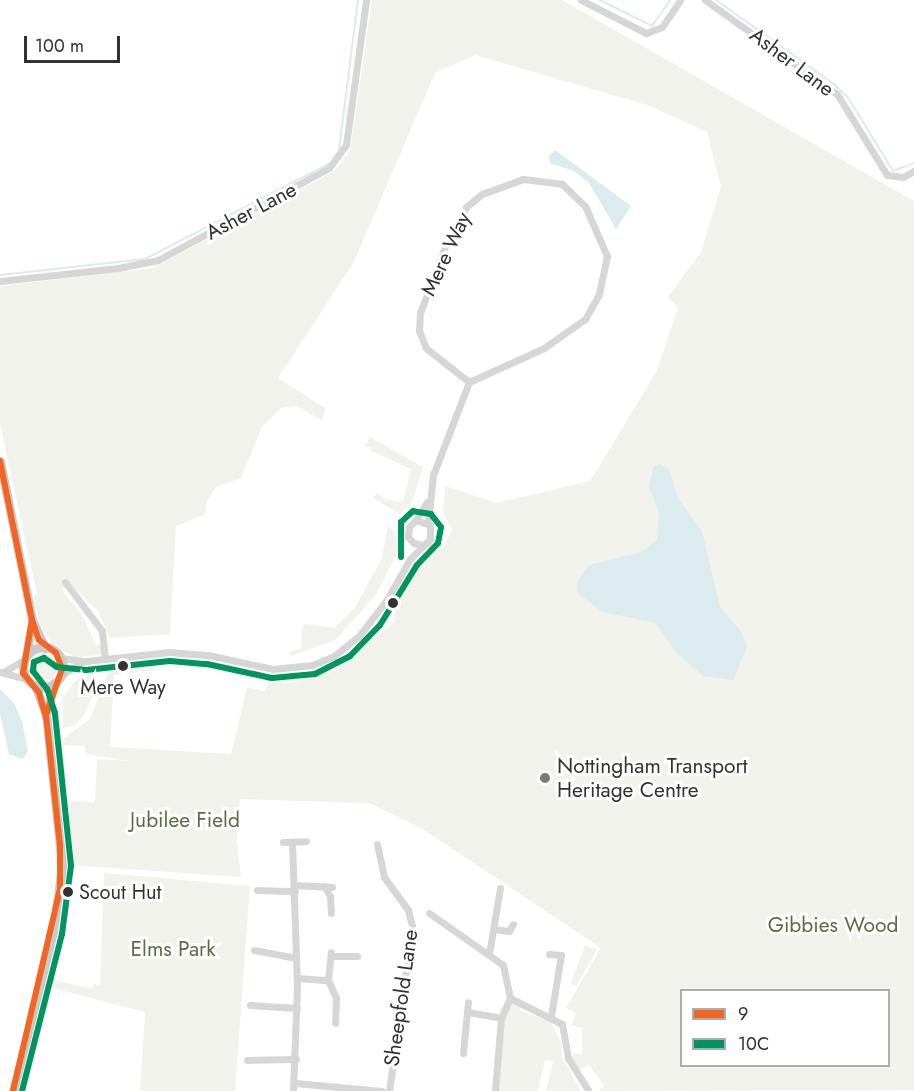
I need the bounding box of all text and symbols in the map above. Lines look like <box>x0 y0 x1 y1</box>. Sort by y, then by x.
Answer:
street label: Asher Lane <box>745 22 839 102</box>
scale bar <box>27 24 123 62</box>
text: 100 m <box>35 33 84 59</box>
street label: Asher Lane <box>201 177 301 245</box>
street label: Mere Way <box>416 208 476 300</box>
unlabelled marker <box>387 597 399 609</box>
marker: Mere Way <box>117 660 129 672</box>
place label: Mere Way <box>80 675 166 699</box>
place label: Nottingham Transport Heritage Centre <box>557 753 748 803</box>
marker: Nottingham Transport Heritage Centre <box>538 771 552 785</box>
park label: Jubilee Field <box>130 807 240 833</box>
place label: Scout Hut <box>79 880 161 904</box>
marker: Scout Hut <box>62 886 74 898</box>
park label: Gibbies Wood <box>768 912 898 938</box>
street label: Sheepfold Lane <box>379 928 423 1068</box>
park label: Elms Park <box>131 936 215 962</box>
legend <box>680 989 890 1067</box>
text: 9 <box>738 1001 748 1027</box>
text: 10C <box>738 1031 769 1057</box>

